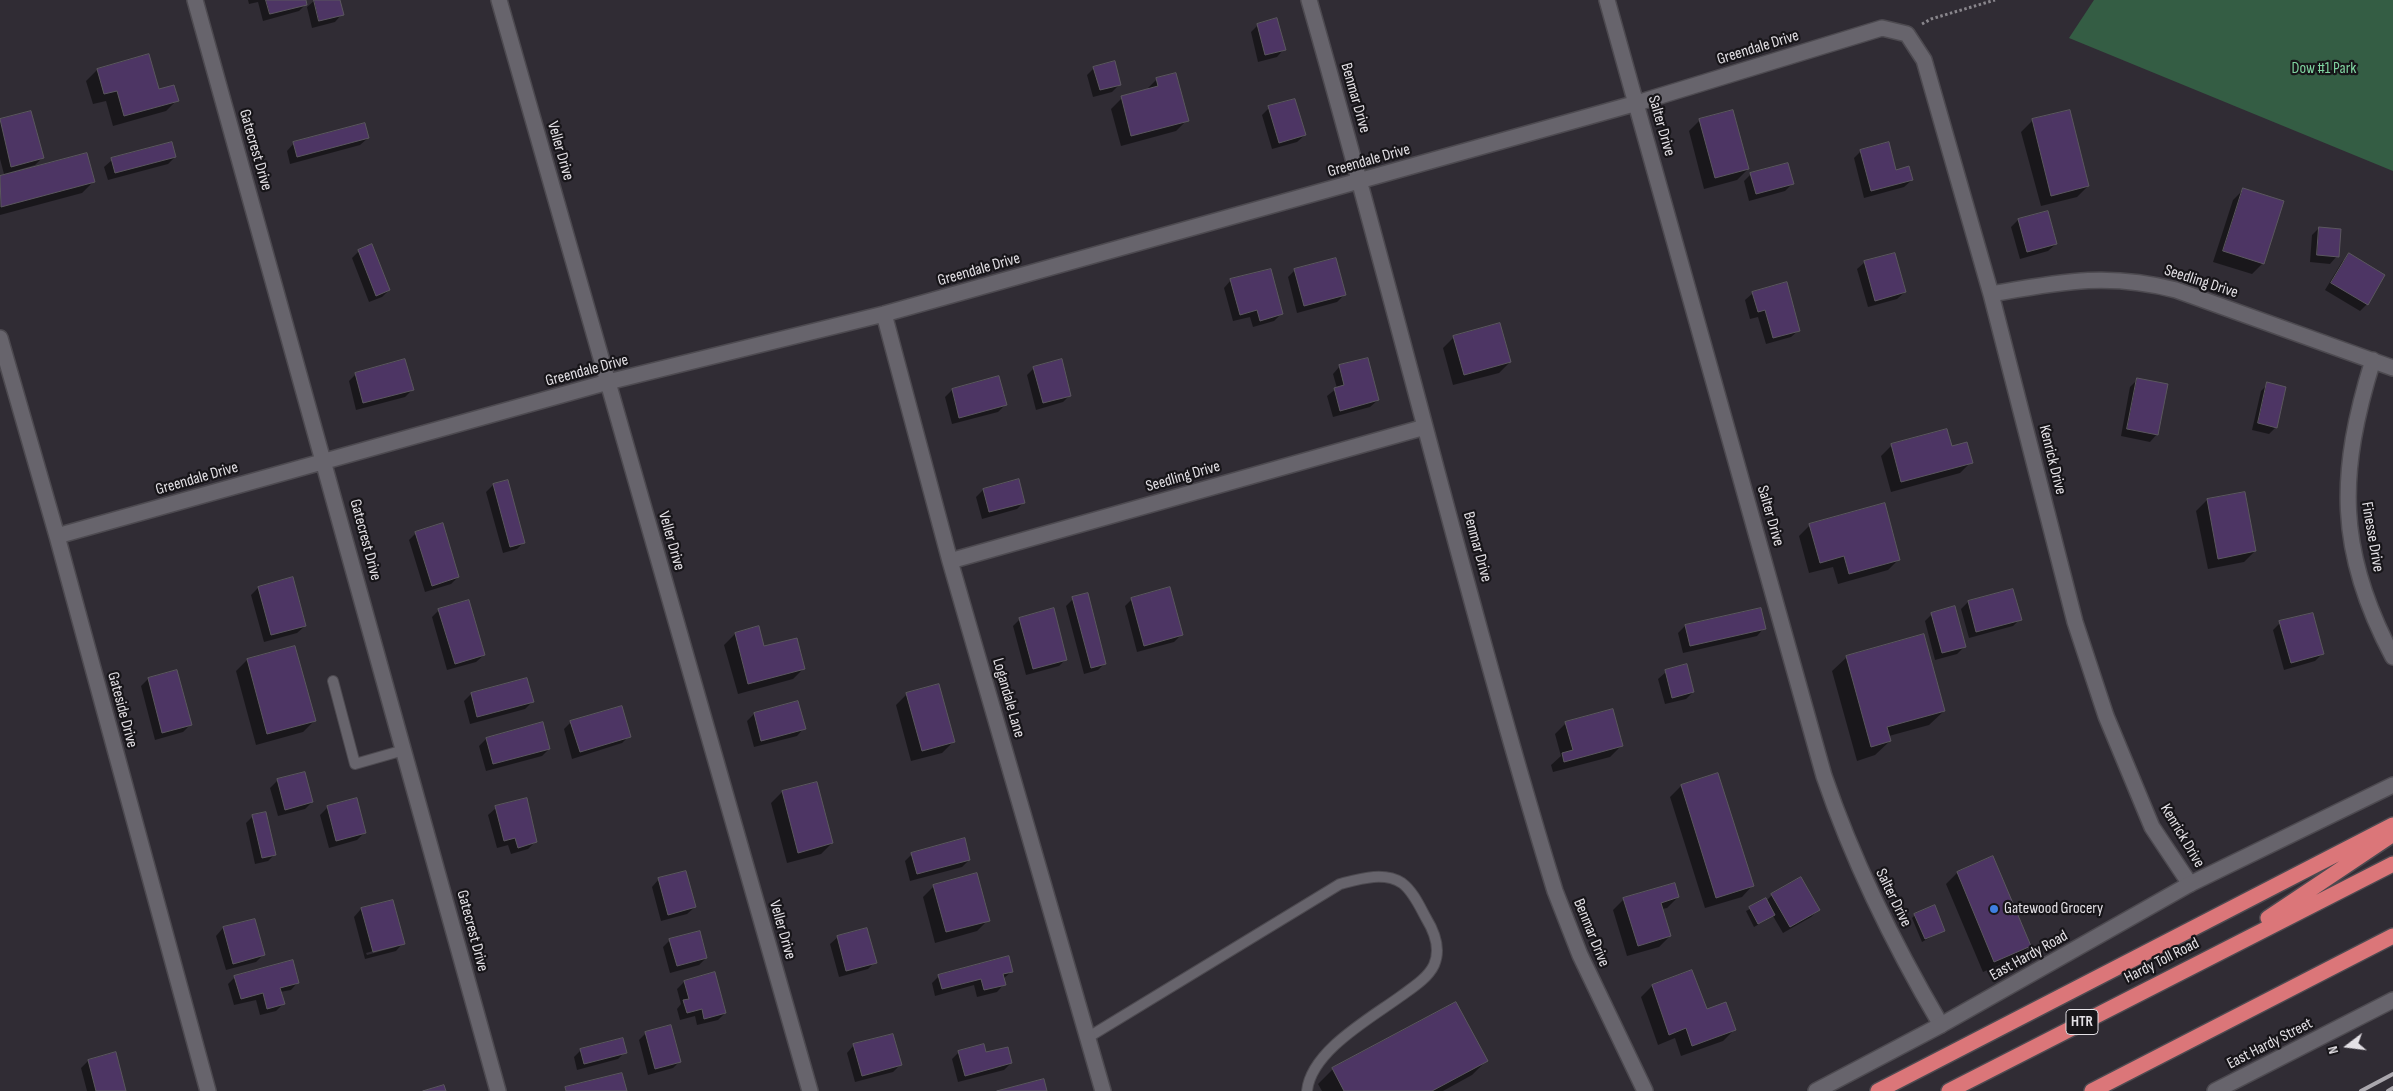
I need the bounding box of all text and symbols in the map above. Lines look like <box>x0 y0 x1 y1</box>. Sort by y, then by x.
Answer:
street label: Greendale Drive <box>1715 26 1801 70</box>
park label: Dow #1 Park <box>2292 59 2356 79</box>
street label: Benmar Drive <box>1336 61 1374 135</box>
street label: Salter Drive <box>1643 93 1679 159</box>
street label: Gatecrest Drive <box>234 107 276 193</box>
street label: Veller Drive <box>542 119 578 183</box>
street label: Greendale Drive <box>1326 140 1412 182</box>
street label: Greendale Drive <box>936 249 1022 291</box>
street label: Seedling Drive <box>2162 261 2240 303</box>
street label: Greendale Drive <box>544 351 630 391</box>
street label: Kenrick Drive <box>2034 423 2070 497</box>
street label: Seedling Drive <box>1144 457 1222 497</box>
street label: Greendale Drive <box>154 458 240 500</box>
street label: Salter Drive <box>1752 483 1788 549</box>
street label: Gatecrest Drive <box>345 497 385 583</box>
street label: Finesse Drive <box>2356 500 2388 574</box>
street label: Veller Drive <box>653 509 689 573</box>
street label: Benmar Drive <box>1458 510 1496 584</box>
street label: Logandale Lane <box>988 656 1028 740</box>
street label: Gateside Drive <box>103 670 141 750</box>
street label: Kenrick Drive <box>2156 801 2208 871</box>
street label: Salter Drive <box>1871 866 1915 930</box>
street label: Gatecrest Drive <box>452 888 492 974</box>
street label: Benmar Drive <box>1569 896 1613 970</box>
street label: Veller Drive <box>764 898 800 962</box>
place label: Gatewood Grocery <box>2004 899 2103 919</box>
marker: Gatewood Grocery <box>1988 903 2000 915</box>
street label: East Hardy Road <box>1987 927 2071 985</box>
street label: Hardy Toll Road <box>2121 934 2203 988</box>
road number: HTR <box>2066 1010 2098 1034</box>
street label: East Hardy Street <box>2224 1014 2316 1074</box>
north arrow <box>2323 1021 2373 1071</box>
text: N <box>2324 1044 2342 1056</box>

